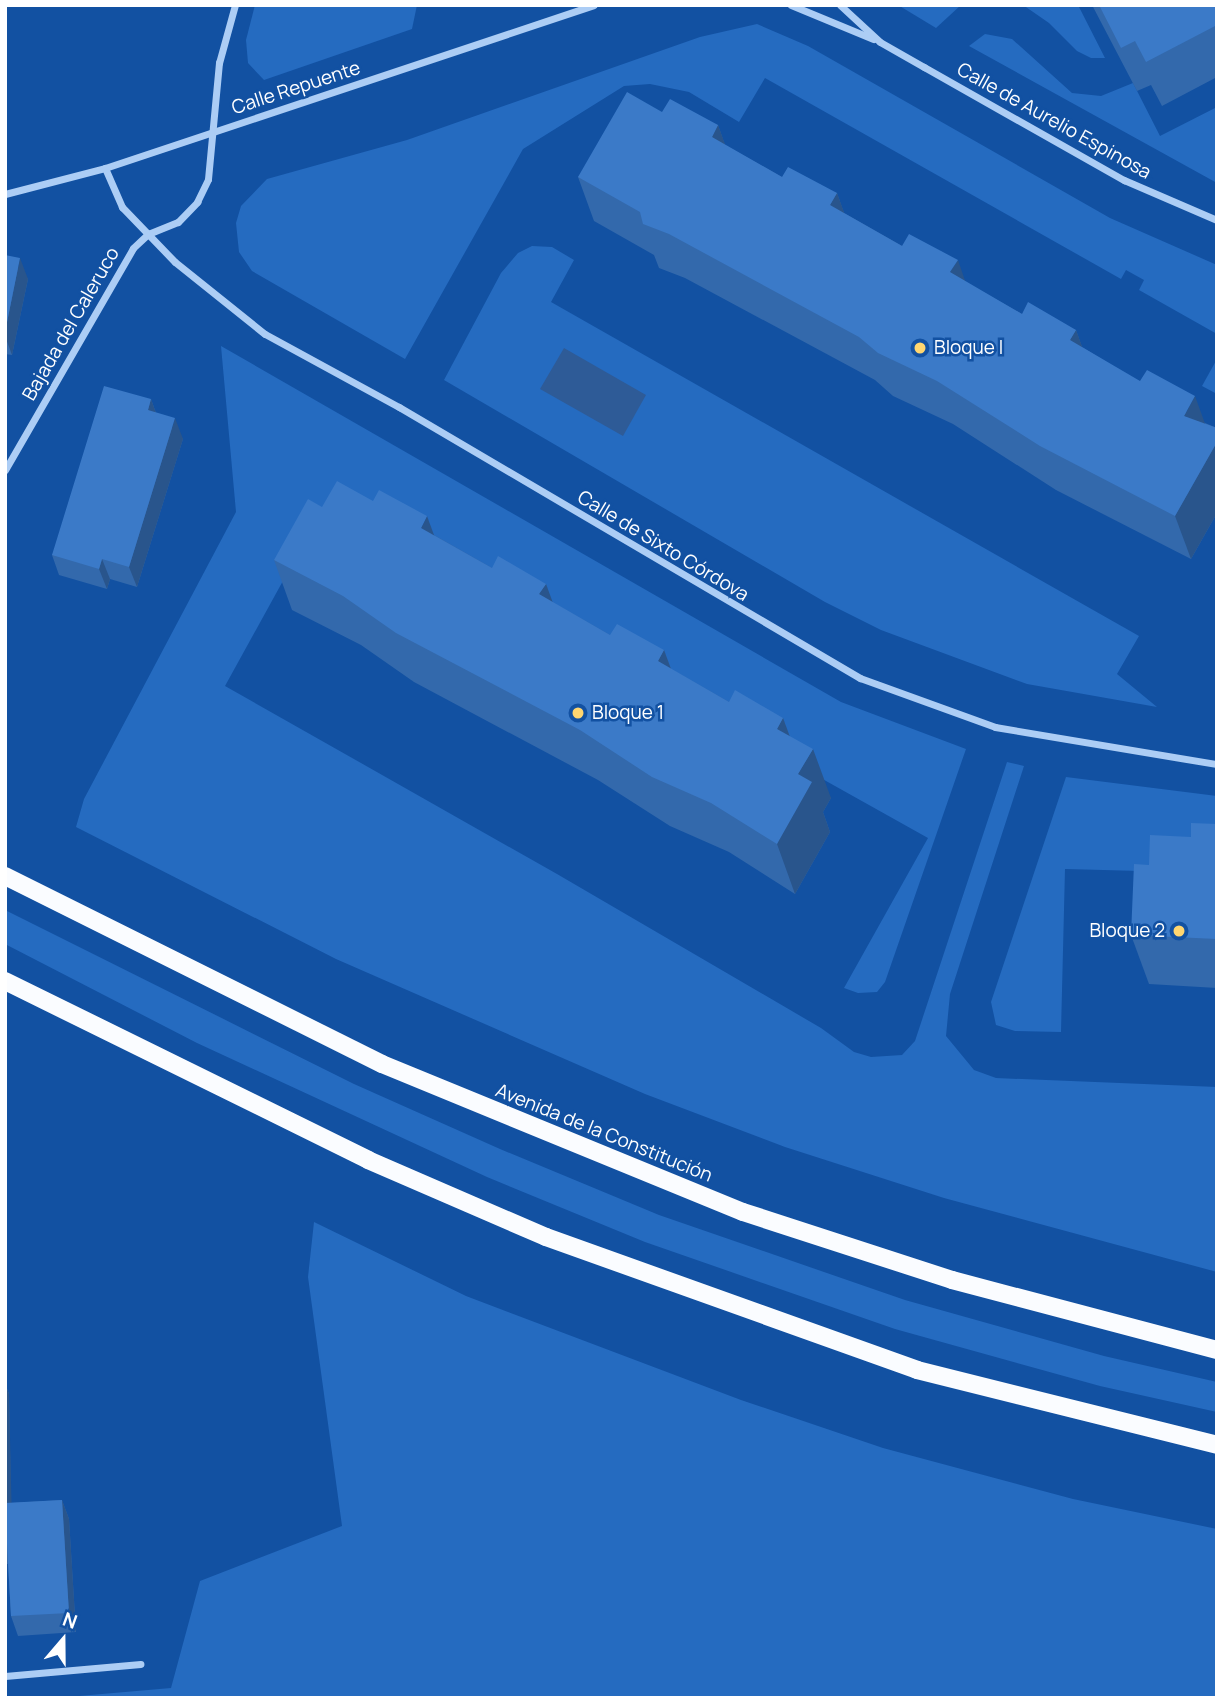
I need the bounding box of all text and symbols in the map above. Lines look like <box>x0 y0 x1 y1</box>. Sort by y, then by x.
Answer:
street label: Calle Repuente <box>229 56 363 120</box>
street label: Calle de Aurelio Espinosa <box>953 58 1155 184</box>
street label: Bajada del Caleruco <box>18 243 124 405</box>
place label: Bloque I <box>934 337 1003 359</box>
marker: Bloque I <box>912 340 928 356</box>
street label: Calle de Sixto Córdova <box>573 486 753 606</box>
place label: Bloque 1 <box>592 702 664 724</box>
marker: Bloque 1 <box>570 705 586 721</box>
place label: Bloque 2 <box>1089 920 1165 942</box>
marker: Bloque 2 <box>1171 923 1187 939</box>
street label: Avenida de la Constitución <box>492 1079 716 1187</box>
north arrow <box>28 1605 98 1675</box>
text: N <box>59 1606 81 1635</box>

